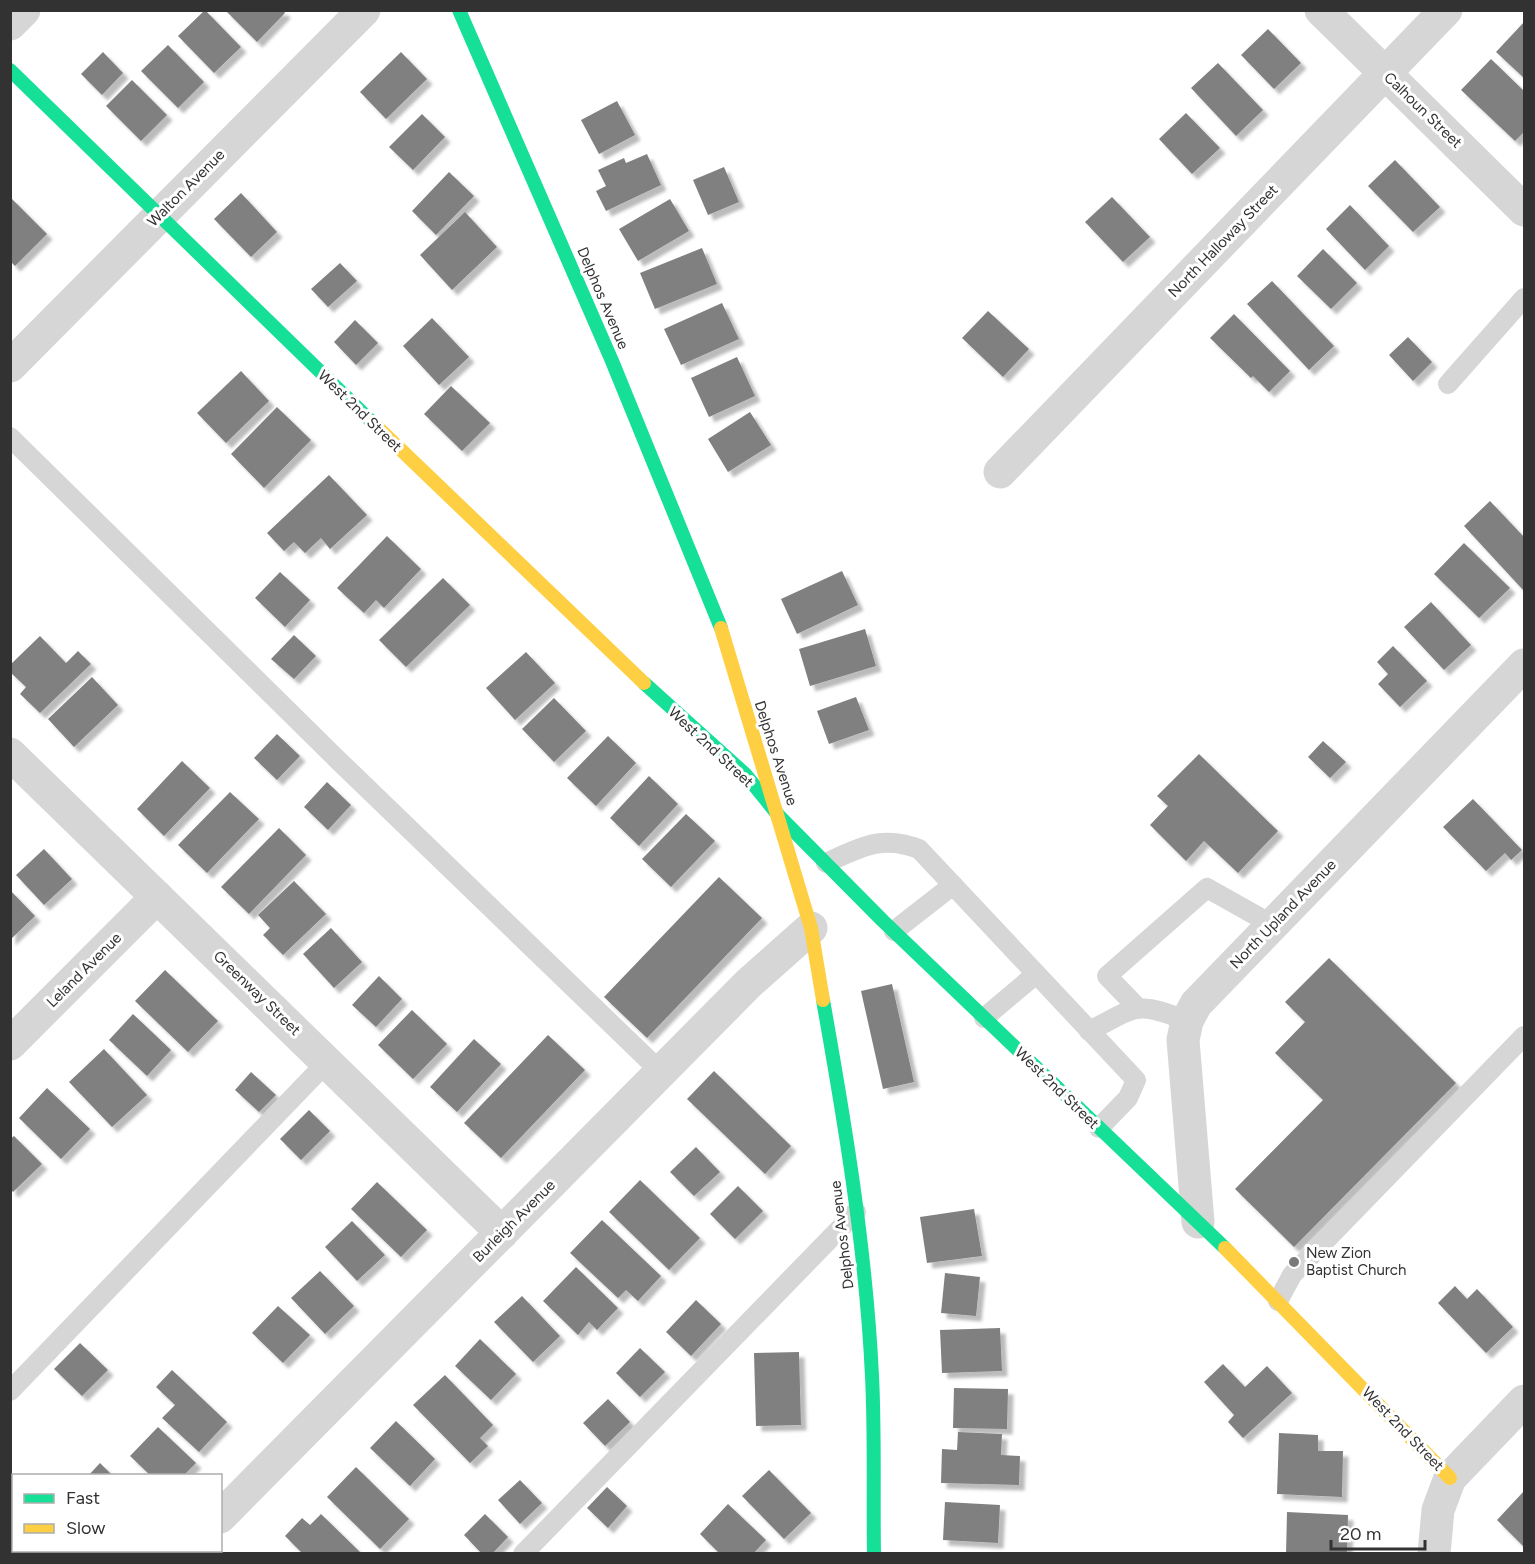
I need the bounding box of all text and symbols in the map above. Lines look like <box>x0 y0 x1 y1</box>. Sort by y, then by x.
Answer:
street label: Calhoun Street <box>1380 68 1466 152</box>
street label: Walton Avenue <box>144 146 228 230</box>
street label: North Halloway Street <box>1164 181 1282 301</box>
street label: Delphos Avenue <box>573 244 633 352</box>
street label: West 2nd Street <box>314 366 406 456</box>
street label: Delphos Avenue <box>751 698 801 808</box>
street label: West 2nd Street <box>665 703 757 791</box>
street label: North Upland Avenue <box>1226 856 1340 972</box>
street label: Leland Avenue <box>43 929 125 1011</box>
street label: Greenway Street <box>210 947 304 1039</box>
street label: West 2nd Street <box>1011 1043 1103 1133</box>
street label: Burleigh Avenue <box>469 1176 559 1266</box>
street label: Delphos Avenue <box>826 1180 858 1290</box>
place label: New Zion Baptist Church <box>1306 1244 1406 1279</box>
marker: New Zion Baptist Church <box>1287 1255 1301 1269</box>
street label: West 2nd Street <box>1358 1383 1448 1475</box>
legend <box>12 1474 222 1552</box>
text: Fast <box>66 1487 100 1509</box>
scale bar <box>1331 1513 1426 1551</box>
text: Slow <box>66 1517 105 1539</box>
text: 20 m <box>1340 1523 1381 1545</box>

